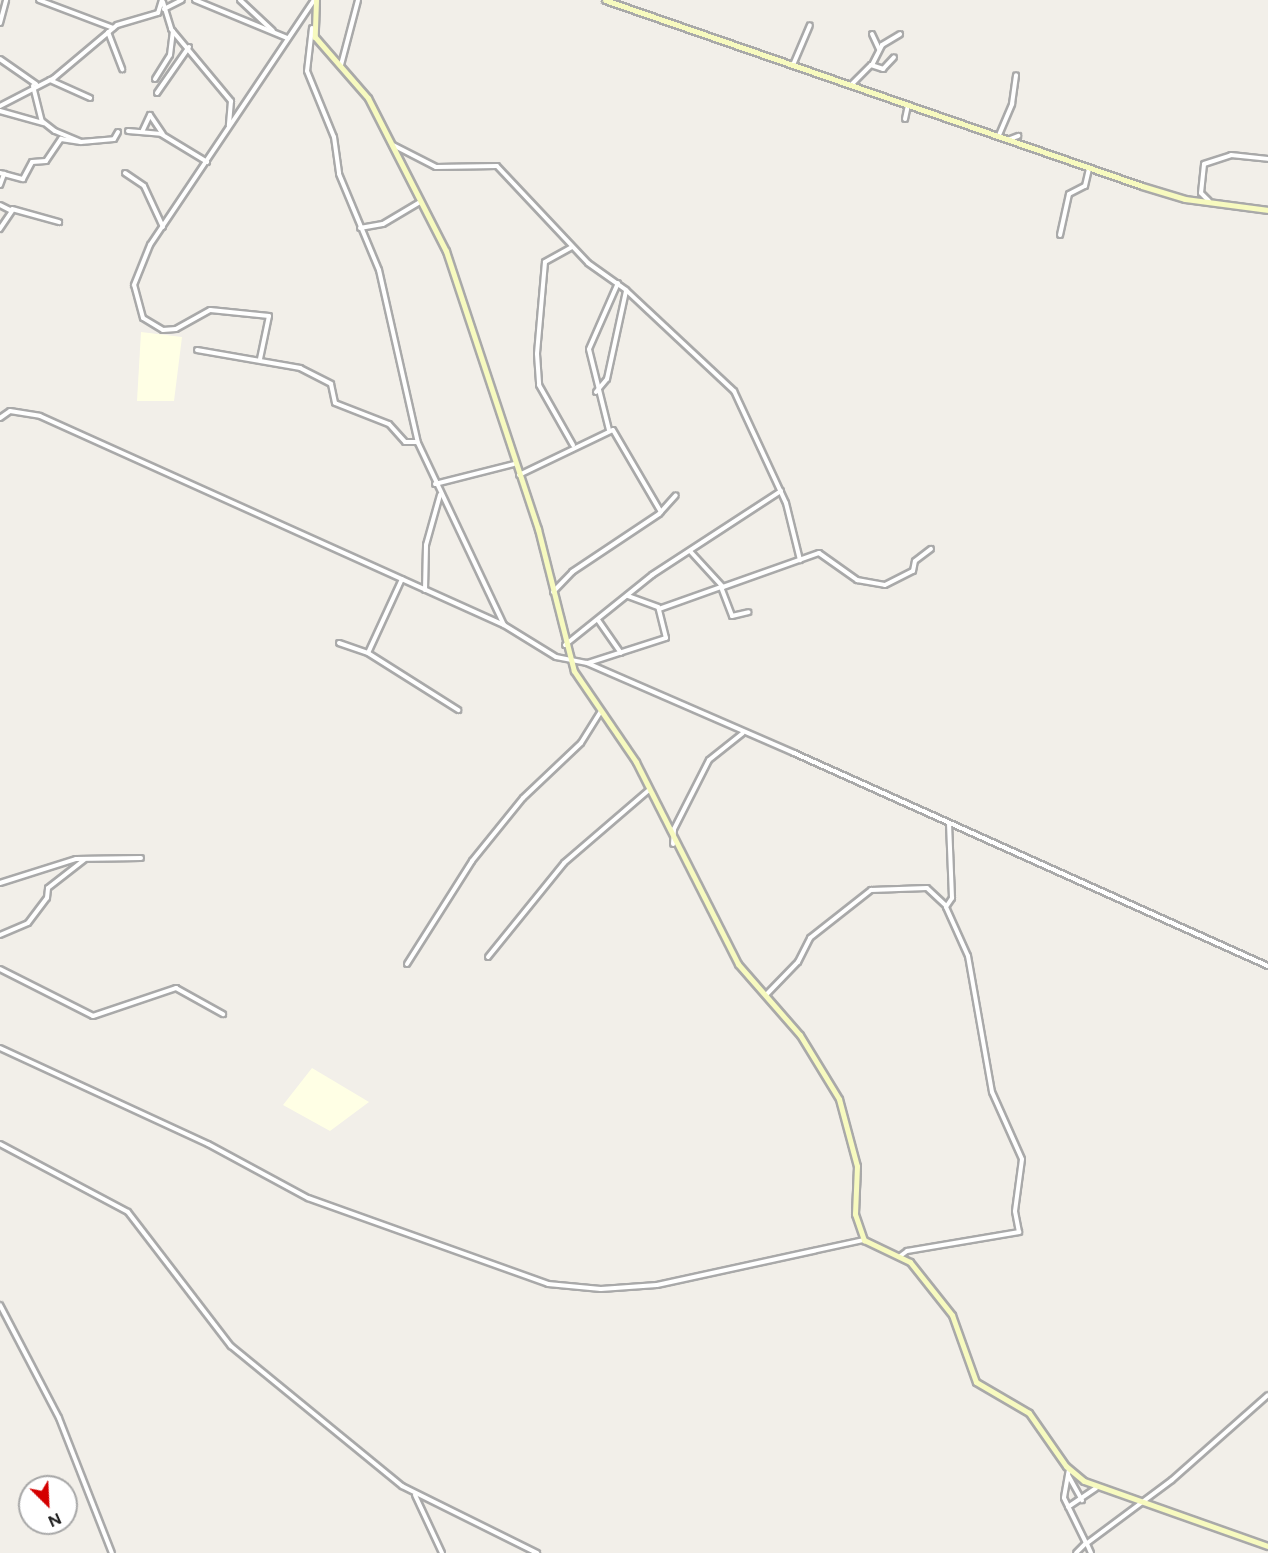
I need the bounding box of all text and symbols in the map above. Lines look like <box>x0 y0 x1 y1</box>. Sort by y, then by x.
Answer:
north arrow <box>18 1475 78 1535</box>
text: N <box>45 1509 64 1531</box>

